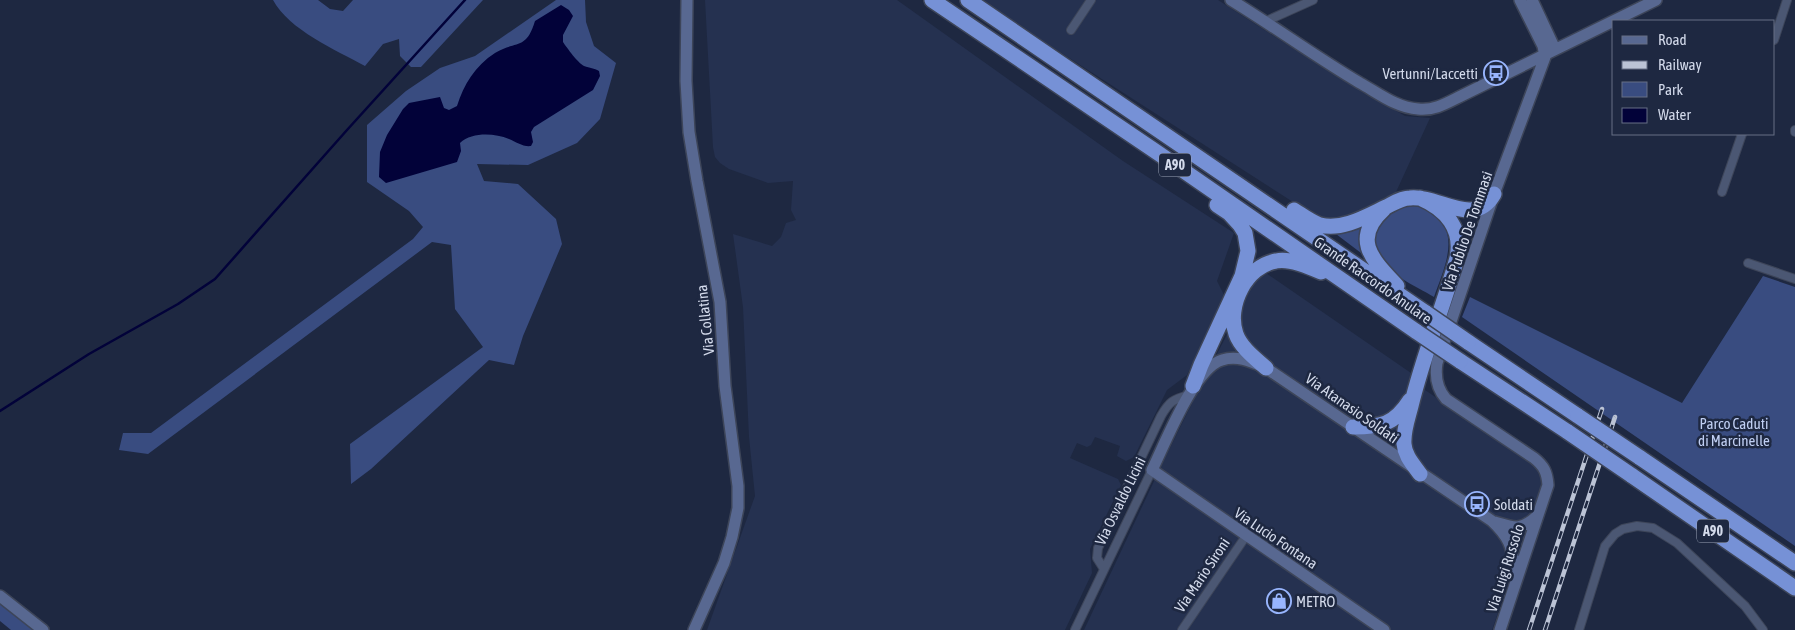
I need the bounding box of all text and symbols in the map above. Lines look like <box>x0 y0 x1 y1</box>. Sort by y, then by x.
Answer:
legend <box>1612 20 1775 135</box>
text: Road <box>1658 31 1687 48</box>
text: Railway <box>1658 56 1702 73</box>
bus stop icon: Vertunni/Laccetti <box>1483 60 1509 86</box>
place label: Vertunni/Laccetti <box>1383 65 1478 82</box>
text: Park <box>1658 81 1683 98</box>
text: Water <box>1658 106 1691 123</box>
road number: A90 <box>1159 154 1191 176</box>
street label: Via Publio De Tommasi <box>1439 169 1495 293</box>
street label: Grande Raccordo Anulare <box>1311 233 1435 327</box>
street label: Via Collatina <box>693 284 717 356</box>
street label: Via Atanasio Soldati <box>1302 370 1402 446</box>
park label: Parco Caduti di Marcinelle <box>1698 415 1770 449</box>
street label: Via Osvaldo Licini <box>1091 454 1149 548</box>
bus stop icon: Soldati <box>1464 491 1490 517</box>
place label: Soldati <box>1494 496 1533 513</box>
street label: Via Lucio Fontana <box>1231 504 1321 572</box>
road number: A90 <box>1697 520 1729 542</box>
street label: Via Luigi Russolo <box>1483 522 1527 614</box>
street label: Via Mario Sironi <box>1171 535 1233 615</box>
shop icon: METRO <box>1266 588 1292 614</box>
place label: METRO <box>1296 593 1335 610</box>

